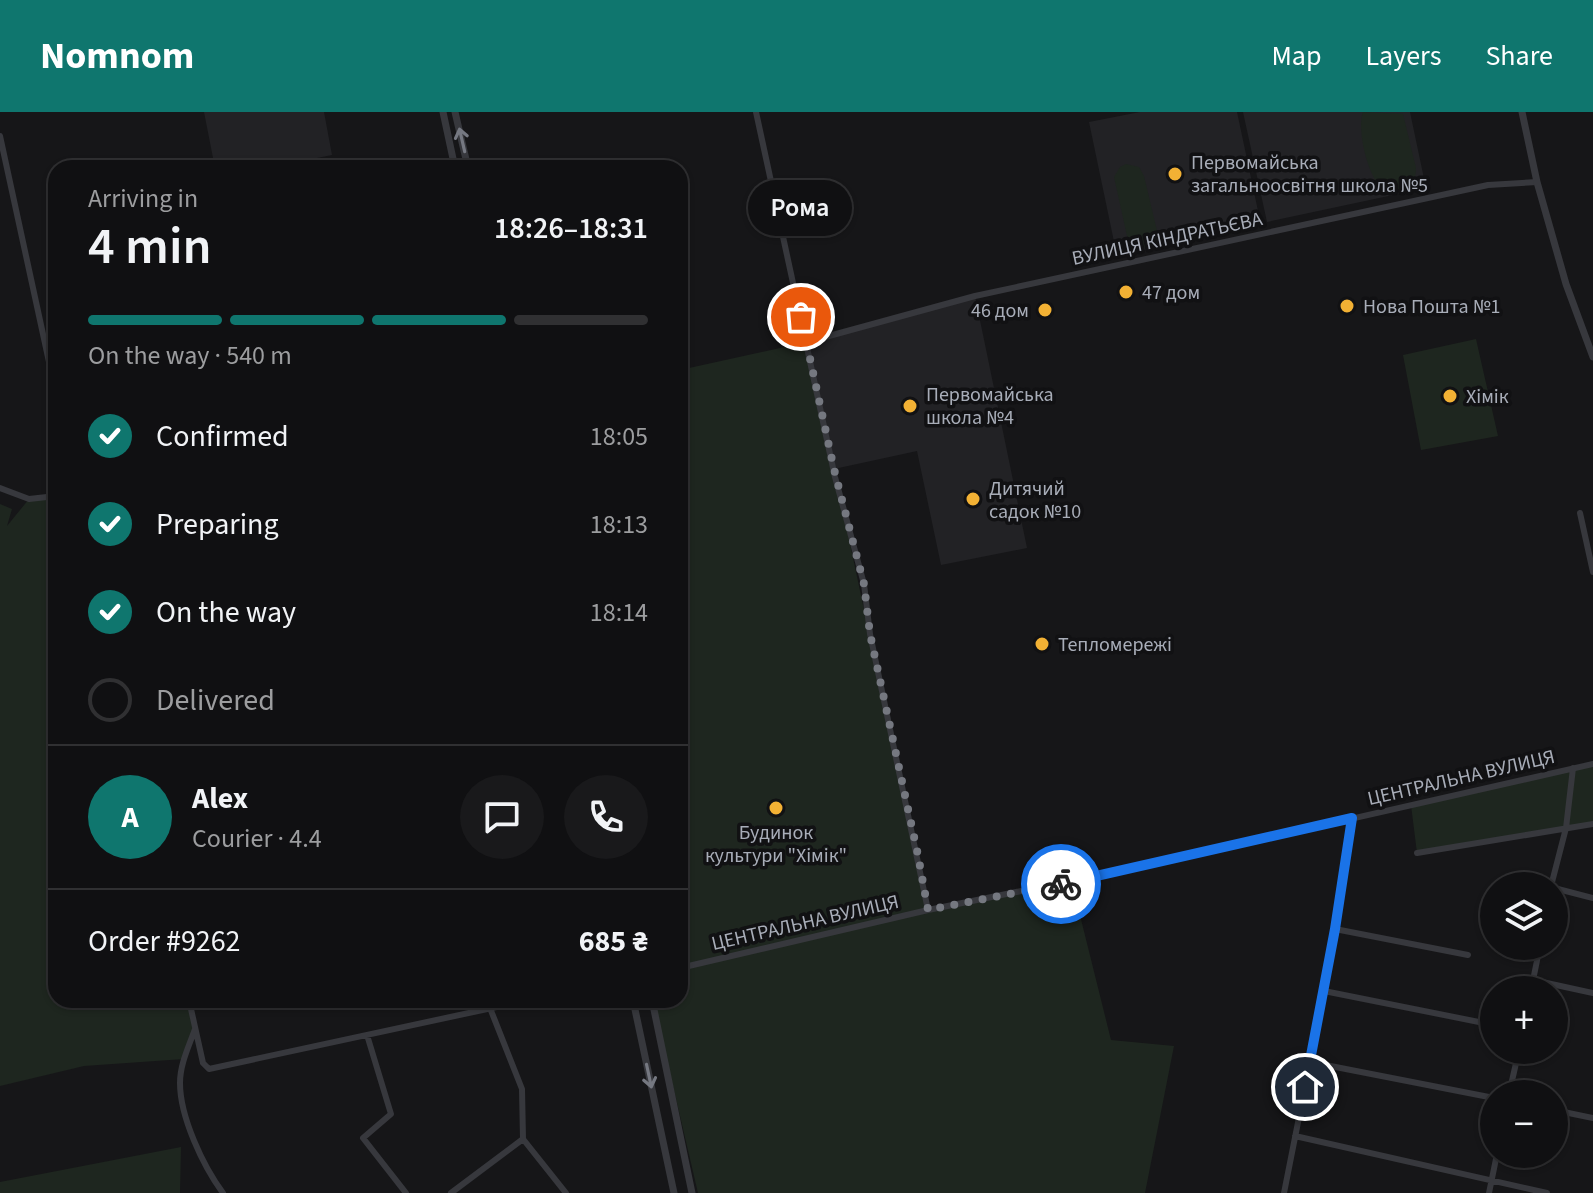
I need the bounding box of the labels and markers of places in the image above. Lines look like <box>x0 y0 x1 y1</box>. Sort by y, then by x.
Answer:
place label: Первомайська загальноосвітня школа №5 <box>1191 149 1428 200</box>
marker: Первомайська загальноосвітня школа №5 <box>1166 165 1184 183</box>
callout: Рома <box>749 181 853 237</box>
place label: 47 дом <box>1142 279 1200 307</box>
pin <box>767 283 835 351</box>
marker: 47 дом <box>1117 283 1135 301</box>
place label: Нова Пошта №1 <box>1363 293 1501 321</box>
place label: 46 дом <box>971 297 1029 325</box>
marker: Нова Пошта №1 <box>1338 297 1356 315</box>
marker: 46 дом <box>1036 301 1054 319</box>
place label: Первомайська школа №4 <box>926 381 1054 432</box>
place label: Хімік <box>1466 383 1509 411</box>
marker: Хімік <box>1441 387 1459 405</box>
marker: Первомайська школа №4 <box>901 397 919 415</box>
place label: Дитячий садок №10 <box>989 475 1081 526</box>
marker: Дитячий садок №10 <box>964 490 982 508</box>
place label: Тепломережі <box>1058 631 1172 659</box>
marker: Тепломережі <box>1033 635 1051 653</box>
marker: Будинок культури "Хімік" <box>767 799 785 817</box>
place label: Будинок культури "Хімік" <box>705 819 847 870</box>
pin <box>1271 1053 1339 1121</box>

